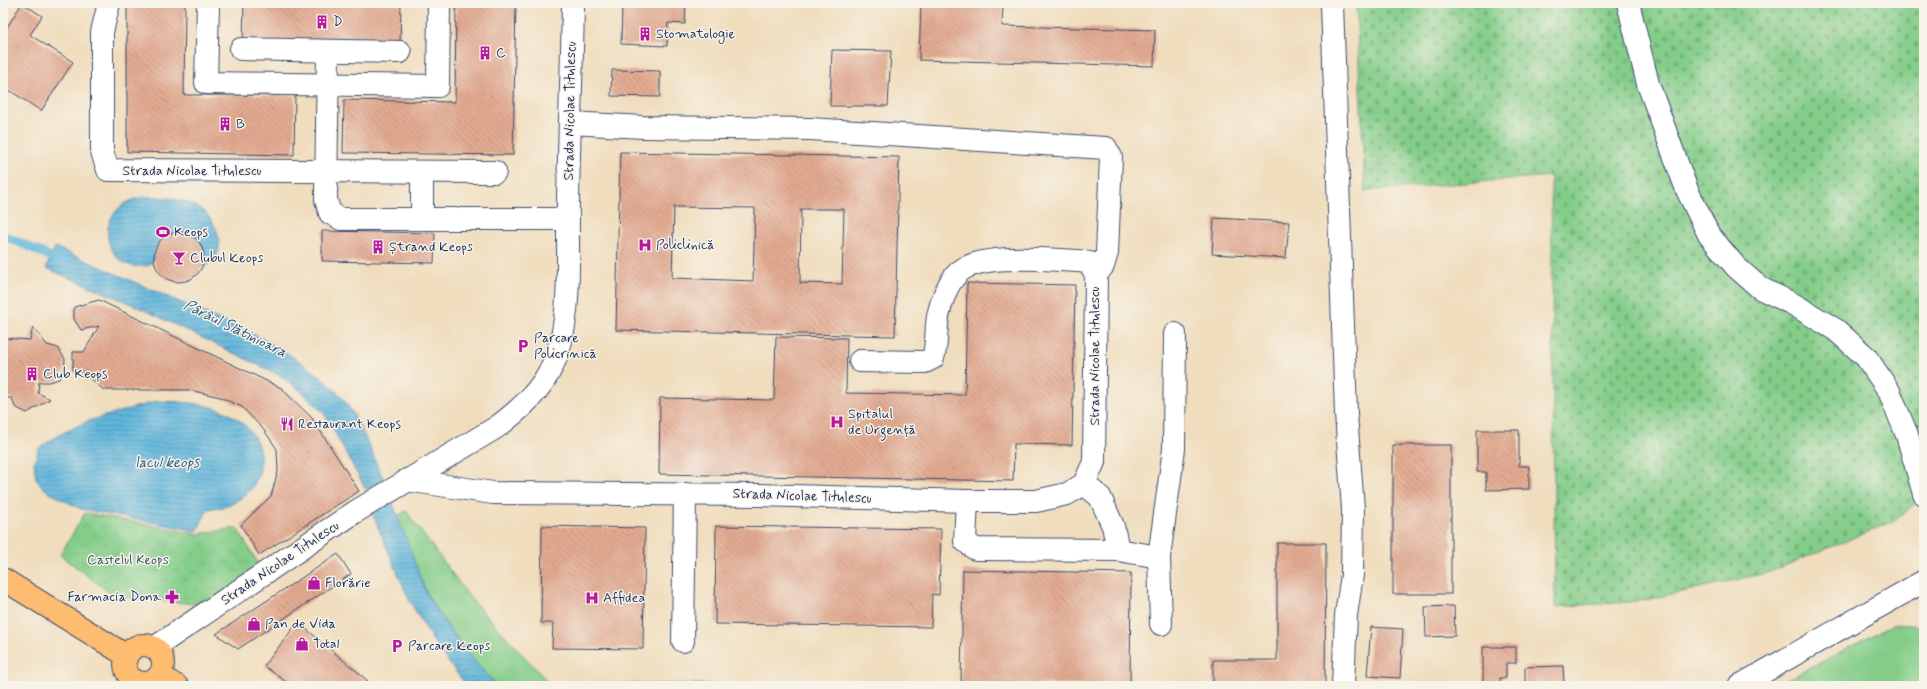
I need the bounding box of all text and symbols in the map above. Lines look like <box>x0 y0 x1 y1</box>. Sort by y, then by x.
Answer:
place label: D <box>333 13 343 31</box>
building icon: D <box>314 14 330 30</box>
place label: Stomatologie <box>656 25 735 44</box>
building icon: Stomatologie <box>637 26 653 42</box>
street label: Strada Nicolae Titulescu <box>560 41 580 181</box>
place label: C <box>496 44 506 62</box>
building icon: C <box>477 45 493 61</box>
place label: B <box>236 115 245 133</box>
building icon: B <box>217 116 233 132</box>
street label: Strada Nicolae Titulescu <box>123 162 262 180</box>
place label: Keops <box>174 223 209 241</box>
sports icon: Keops <box>155 224 171 240</box>
place label: Policlinică <box>656 236 715 254</box>
hospital icon: Policlinică <box>637 237 653 253</box>
place label: Ștrand Keops <box>389 238 473 256</box>
building icon: Ștrand Keops <box>370 239 386 255</box>
place label: Clubul Keops <box>190 249 263 267</box>
bar icon: Clubul Keops <box>171 250 187 266</box>
street label: Strada Nicolae Titulescu <box>1086 286 1104 425</box>
water label: Pârâul Slătinioara <box>180 295 290 363</box>
place label: Parcare Policrinică <box>534 329 597 363</box>
parking icon: Parcare Policrinică <box>515 338 531 354</box>
place label: Club Keops <box>43 365 108 383</box>
building icon: Club Keops <box>24 366 40 382</box>
place label: Spitalul de Urgență <box>848 405 916 441</box>
hospital icon: Spitalul de Urgență <box>829 414 845 430</box>
place label: Restaurant Keops <box>298 415 401 433</box>
restaurant icon: Restaurant Keops <box>279 416 295 432</box>
water label: lacul keops <box>135 453 200 473</box>
street label: Strada Nicolae Titulescu <box>732 485 872 507</box>
street label: Strada Nicolae Titulescu <box>217 517 343 609</box>
park label: Castelul Keops <box>87 551 169 569</box>
place label: Florărie <box>325 574 371 592</box>
shop icon: Florărie <box>306 575 322 591</box>
place label: Farmacia Dona <box>67 588 162 606</box>
pharmacy icon: Farmacia Dona <box>164 589 180 605</box>
place label: Affidea <box>603 589 645 607</box>
hospital icon: Affidea <box>584 590 600 606</box>
place label: Pan de Vida <box>265 615 336 633</box>
shop icon: Pan de Vida <box>246 616 262 632</box>
place label: Total <box>313 635 340 653</box>
shop icon: Total <box>294 636 310 652</box>
place label: Parcare Keops <box>408 637 490 655</box>
parking icon: Parcare Keops <box>389 638 405 654</box>

